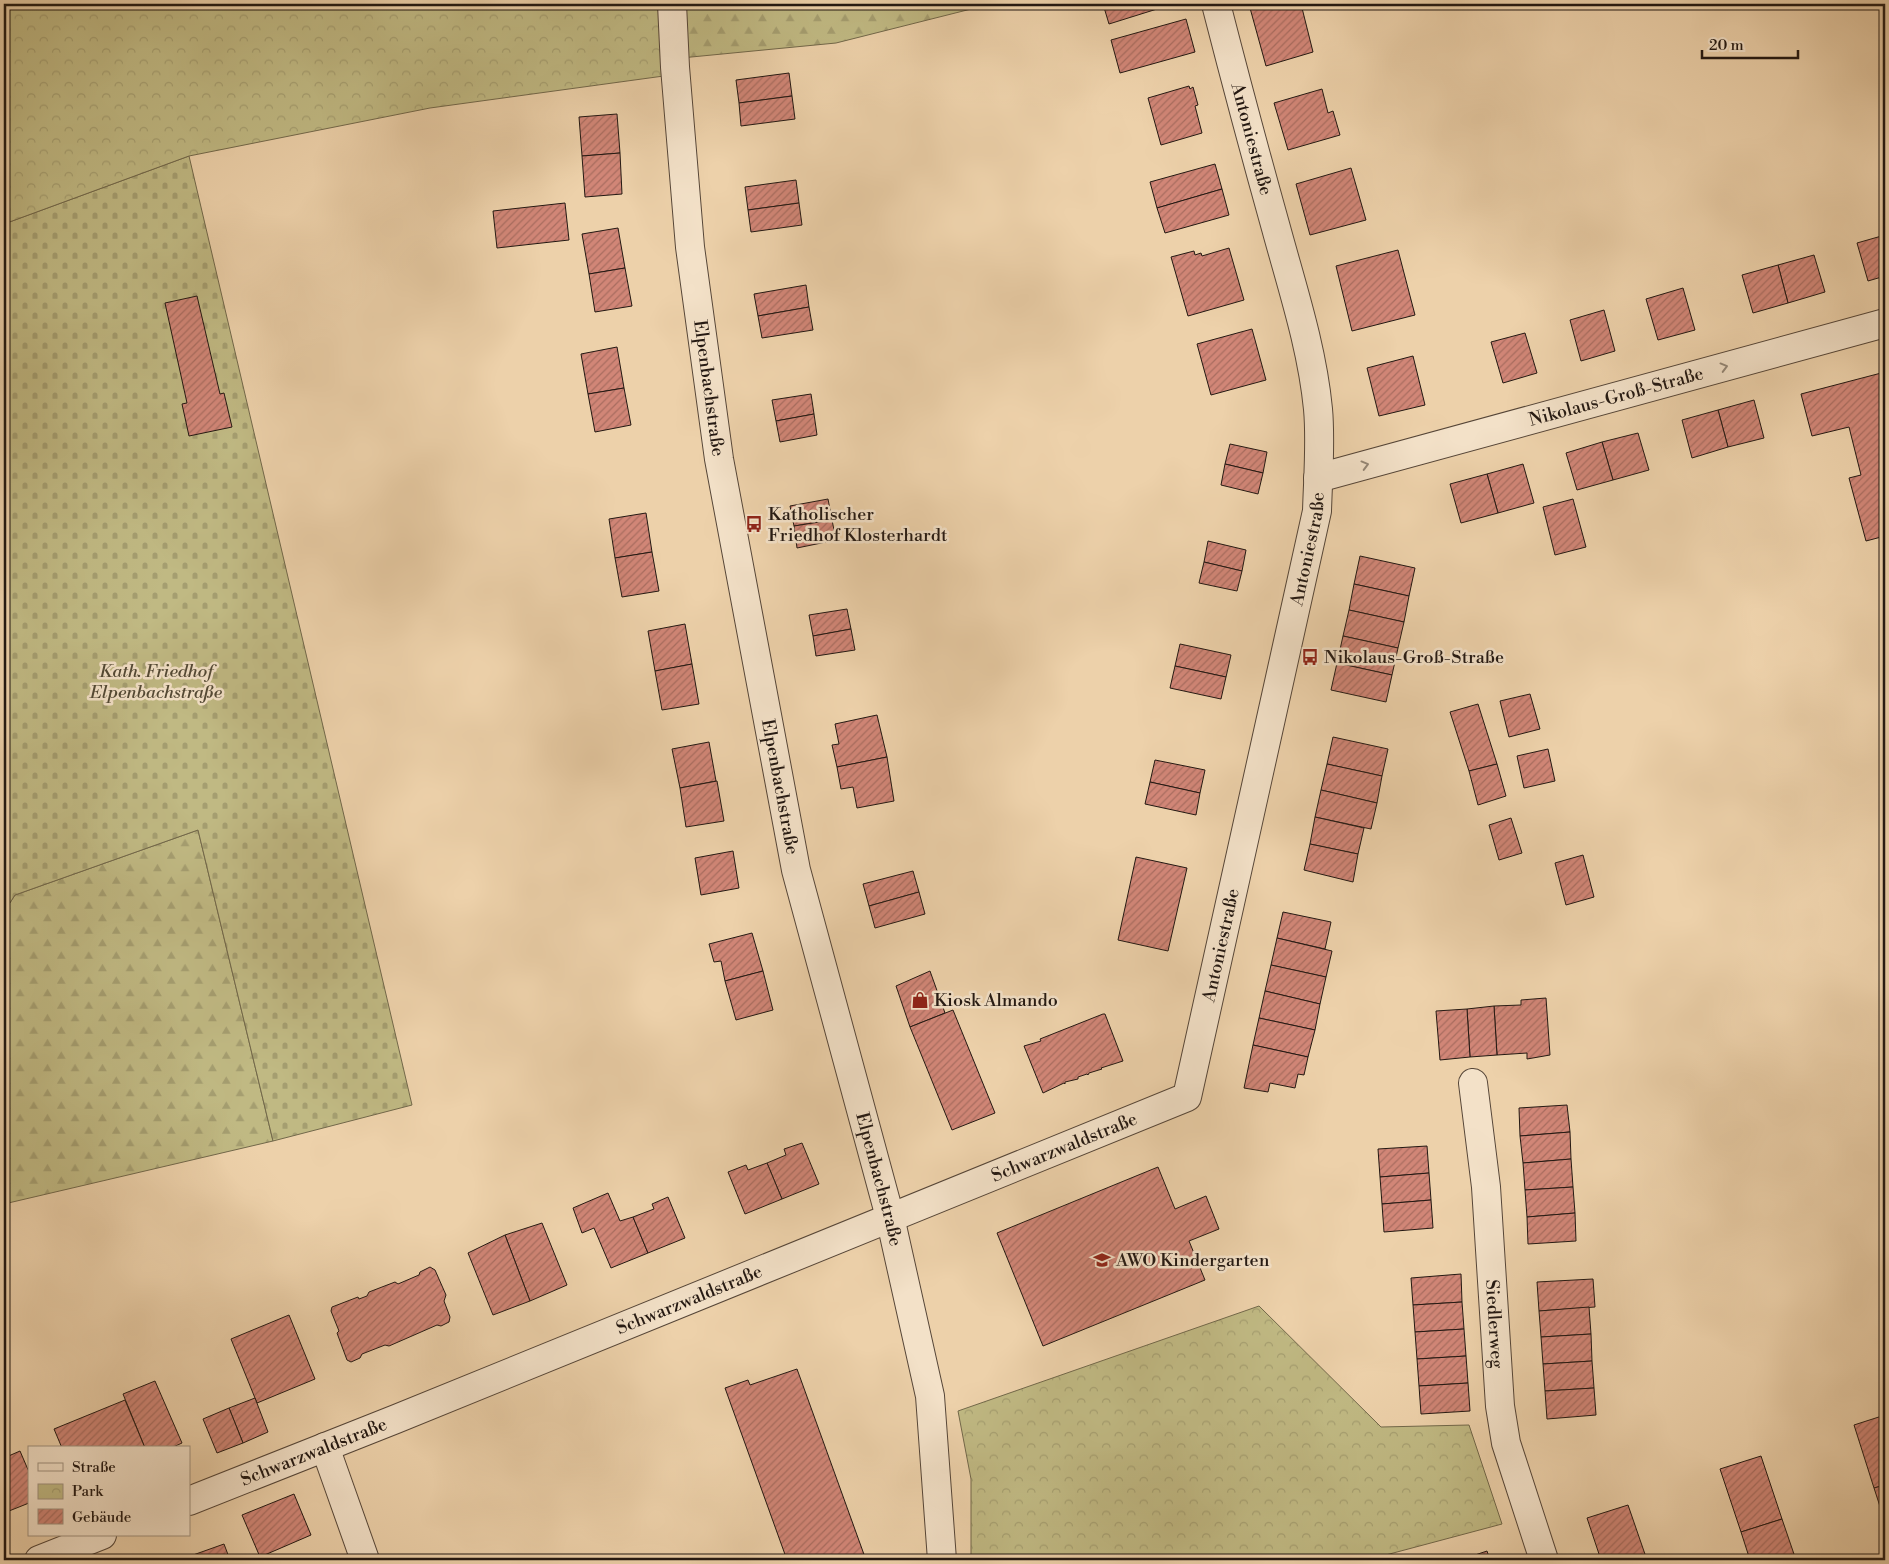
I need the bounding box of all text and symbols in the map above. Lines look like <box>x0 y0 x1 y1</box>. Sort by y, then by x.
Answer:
scale bar <box>1702 28 1798 60</box>
text: 20 m <box>1709 36 1744 55</box>
street label: Antoniestraße <box>1225 79 1278 198</box>
street label: Elpenbachstraße <box>688 318 730 458</box>
street label: Nikolaus-Groß-Straße <box>1526 362 1706 432</box>
one-way arrow <box>1720 362 1729 373</box>
one-way arrow <box>1360 461 1368 471</box>
street label: Antoniestraße <box>1285 492 1330 609</box>
place label: Katholischer Friedhof Klosterhardt <box>768 503 948 547</box>
bus stop icon: Katholischer Friedhof Klosterhardt <box>744 514 764 534</box>
place label: Nikolaus-Groß-Straße <box>1324 646 1504 669</box>
bus stop icon: Nikolaus-Groß-Straße <box>1300 647 1320 667</box>
park label: Kath. Friedhof Elpenbachstraße <box>89 660 223 704</box>
street label: Elpenbachstraße <box>756 717 804 856</box>
street label: Antoniestraße <box>1197 887 1245 1005</box>
place label: Kiosk Almando <box>934 989 1058 1012</box>
shop icon: Kiosk Almando <box>910 990 930 1010</box>
street label: Schwarzwaldstraße <box>988 1108 1141 1187</box>
street label: Elpenbachstraße <box>850 1110 907 1248</box>
place label: AWO Kindergarten <box>1115 1249 1270 1272</box>
school or university icon: AWO Kindergarten <box>1092 1250 1112 1270</box>
street label: Schwarzwaldstraße <box>613 1260 766 1340</box>
street label: Siedlerweg <box>1480 1279 1509 1370</box>
street label: Schwarzwaldstraße <box>237 1413 390 1491</box>
legend <box>28 1446 190 1536</box>
text: Straße <box>72 1458 116 1477</box>
text: Park <box>72 1482 104 1501</box>
text: Gebäude <box>72 1508 131 1527</box>

